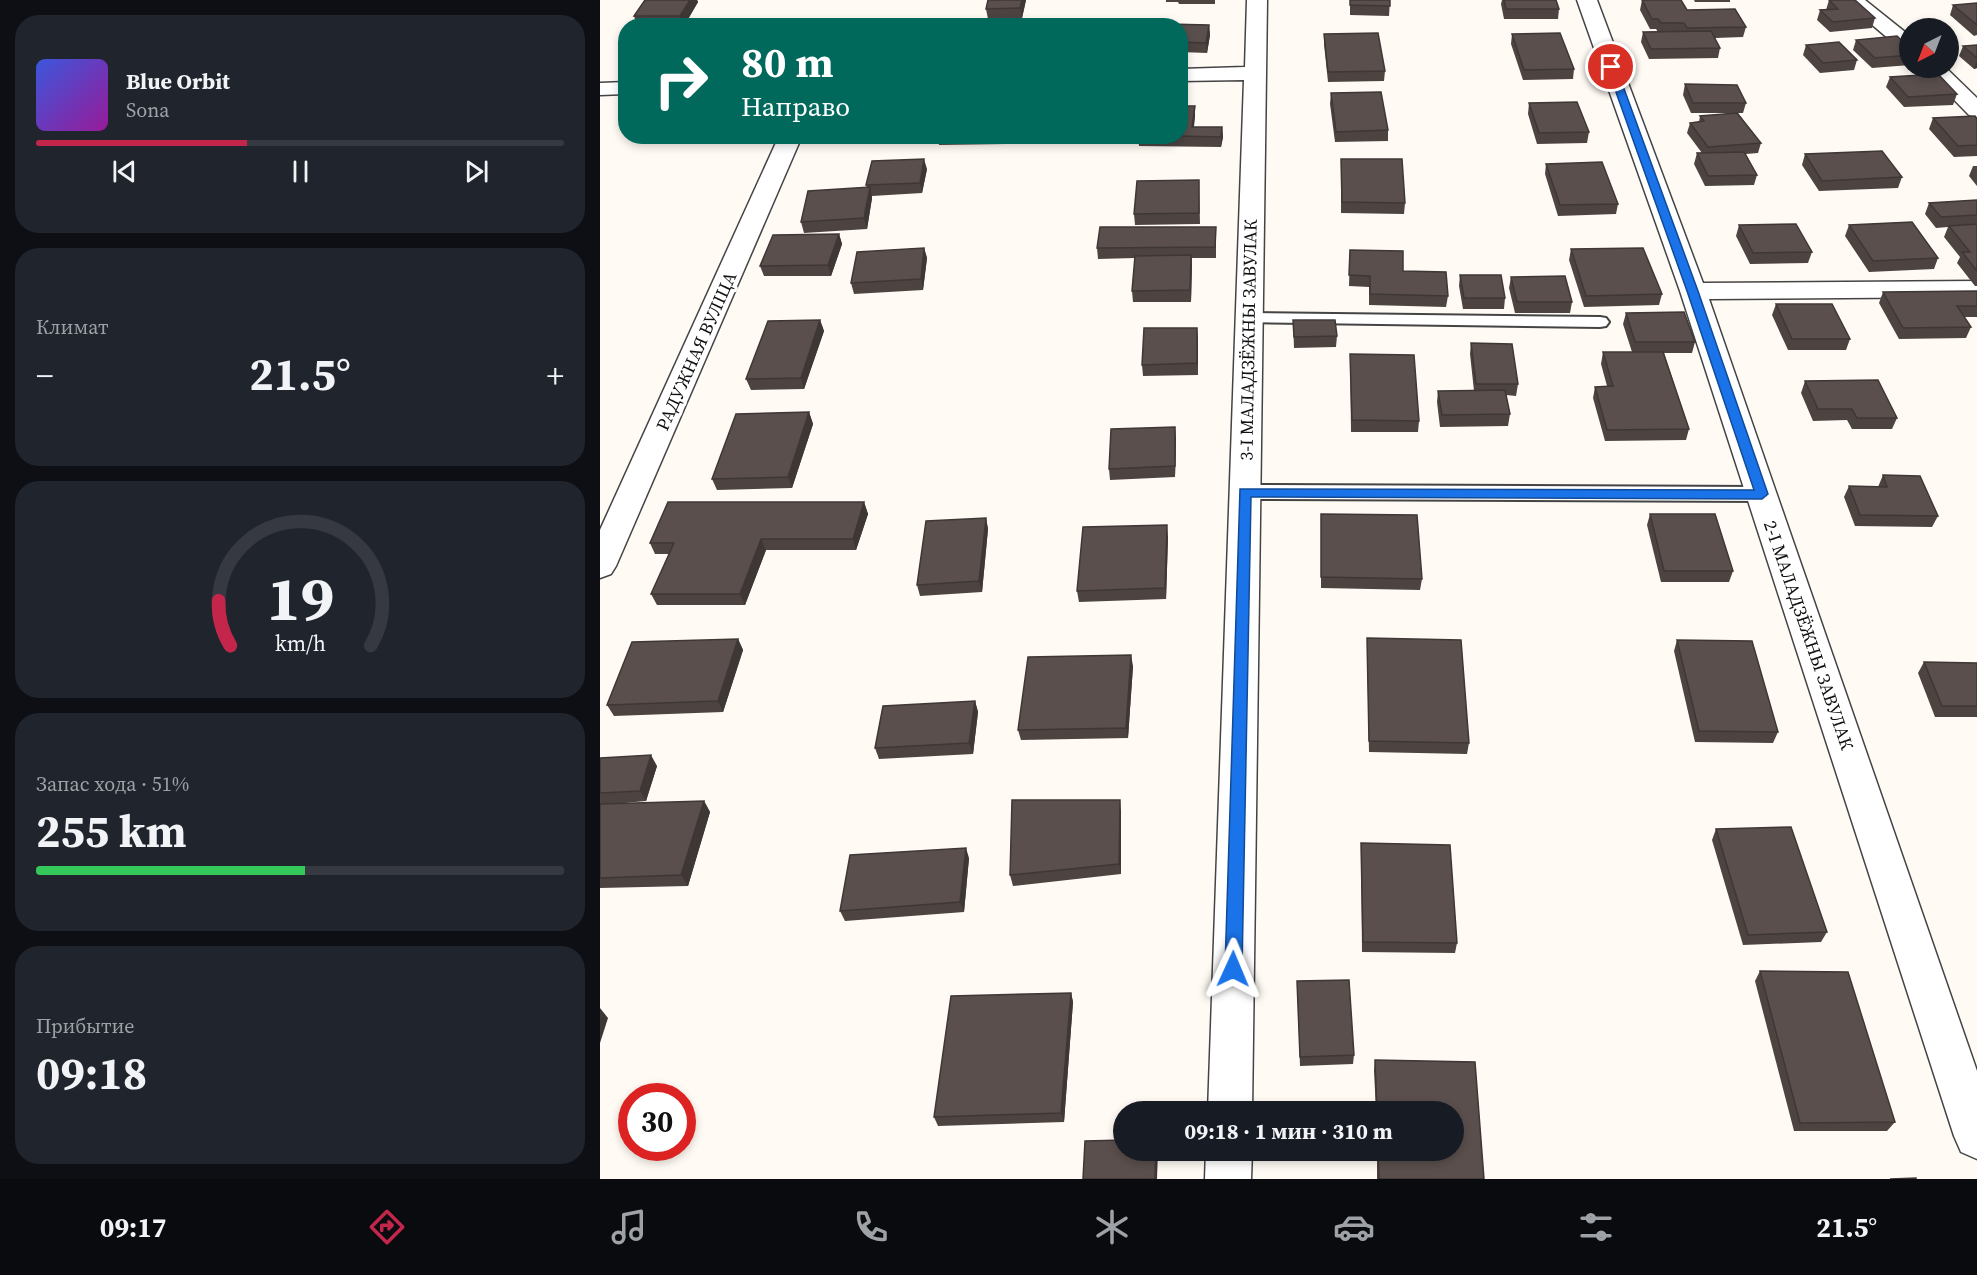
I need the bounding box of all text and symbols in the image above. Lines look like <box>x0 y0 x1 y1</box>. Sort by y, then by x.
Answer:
north arrow <box>1899 18 1959 78</box>
map controls <box>1899 18 1959 78</box>
text: 80 m <box>741 33 834 91</box>
pin <box>1585 41 1636 92</box>
icon: right <box>642 42 720 120</box>
icon: arrive <box>1594 50 1627 83</box>
text: Blue Orbit <box>126 66 230 96</box>
text: Направо <box>741 88 850 125</box>
text: Sona <box>126 96 170 124</box>
icon: previous <box>108 155 141 188</box>
icon: pause <box>284 155 317 188</box>
icon: next <box>460 155 493 188</box>
street label: 3-І МАЛАДЗЁЖНЫ ЗАВУЛАК <box>1233 219 1263 461</box>
street label: РАДУЖНАЯ ВУЛІЦА <box>650 268 742 434</box>
text: Климат <box>36 313 109 341</box>
text: 21.5° <box>249 343 351 405</box>
text: − <box>36 353 54 398</box>
text: + <box>547 353 564 398</box>
street label: 2-І МАЛАДЗЁЖНЫ ЗАВУЛАК <box>1758 517 1860 753</box>
text: 19 <box>266 556 334 642</box>
text: km/h <box>274 630 326 659</box>
text: Запас хода · 51% <box>36 770 189 798</box>
text: 255 km <box>36 800 187 862</box>
position arrow <box>1201 937 1265 1001</box>
text: Прибытие <box>36 1012 134 1040</box>
text: 09:18 <box>36 1042 147 1104</box>
speed limit sign: 30 <box>618 1083 696 1161</box>
text: 09:18 · 1 мин · 310 m <box>1184 1116 1393 1146</box>
icon: directions <box>366 1206 408 1248</box>
icon: music <box>608 1206 650 1248</box>
icon: phone <box>850 1206 892 1248</box>
icon: climate <box>1091 1206 1133 1248</box>
icon: car <box>1333 1206 1375 1248</box>
icon: filters <box>1575 1206 1617 1248</box>
text: 09:17 <box>100 1209 166 1246</box>
text: 21.5° <box>1816 1209 1877 1246</box>

